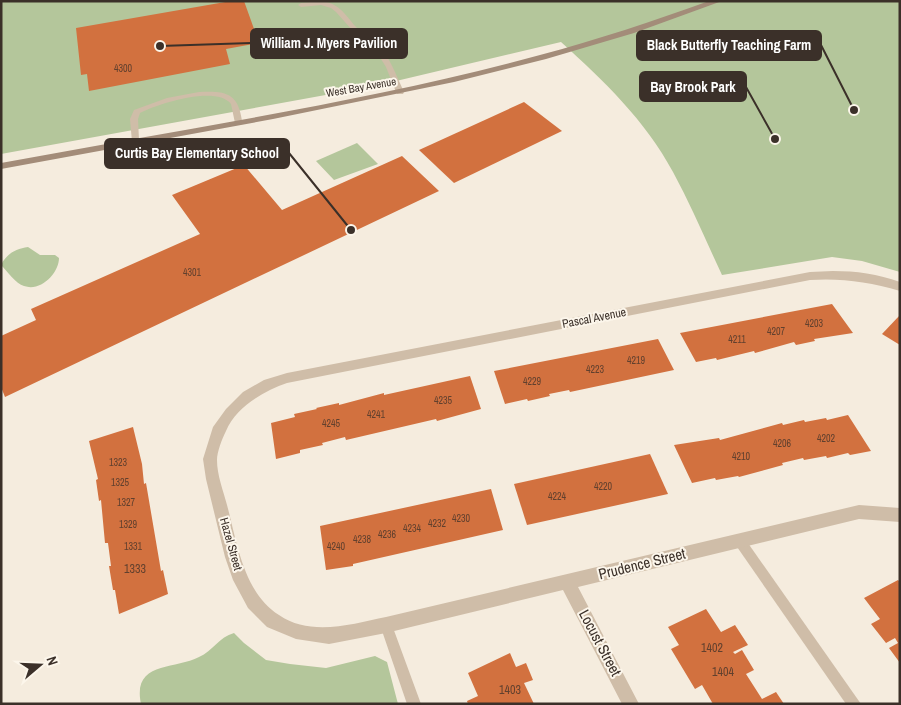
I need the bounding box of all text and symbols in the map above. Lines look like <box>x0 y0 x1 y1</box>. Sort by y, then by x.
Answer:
callout: William J. Myers Pavilion <box>251 29 407 58</box>
callout: Black Butterfly Teaching Farm <box>637 31 821 60</box>
text: William J. Myers Pavilion <box>261 34 397 52</box>
text: Black Butterfly Teaching Farm <box>647 36 811 54</box>
house number: 4300 <box>114 62 133 75</box>
callout: Bay Brook Park <box>640 72 746 101</box>
street label: West Bay Avenue <box>325 74 397 100</box>
text: Bay Brook Park <box>650 78 736 96</box>
callout: Curtis Bay Elementary School <box>105 139 289 168</box>
text: Curtis Bay Elementary School <box>115 144 279 162</box>
house number: 4301 <box>183 266 202 279</box>
street label: Pascal Avenue <box>561 304 627 332</box>
house number: 4203 <box>805 317 824 330</box>
house number: 4207 <box>767 325 786 338</box>
house number: 4211 <box>728 333 746 346</box>
house number: 4219 <box>627 354 646 367</box>
house number: 4223 <box>586 363 605 376</box>
house number: 4229 <box>523 375 542 388</box>
house number: 4235 <box>434 394 453 407</box>
house number: 4241 <box>367 408 386 421</box>
house number: 4245 <box>322 417 341 430</box>
house number: 4202 <box>817 432 836 445</box>
house number: 4206 <box>773 437 792 450</box>
house number: 4210 <box>732 450 751 463</box>
house number: 1323 <box>109 456 128 469</box>
house number: 1325 <box>111 476 130 489</box>
house number: 4220 <box>594 480 613 493</box>
house number: 4224 <box>548 490 567 503</box>
house number: 1327 <box>117 496 136 509</box>
house number: 4230 <box>452 512 471 525</box>
street label: Hazel Street <box>216 516 246 572</box>
house number: 4232 <box>428 517 447 530</box>
house number: 1329 <box>119 518 138 531</box>
house number: 4234 <box>403 522 422 535</box>
house number: 4236 <box>378 528 397 541</box>
house number: 4238 <box>353 533 372 546</box>
house number: 1331 <box>124 540 143 553</box>
house number: 4240 <box>327 540 346 553</box>
street label: Prudence Street <box>596 542 688 584</box>
house number: 1333 <box>124 561 146 577</box>
street label: Locust Street <box>574 606 627 680</box>
north arrow <box>15 640 65 690</box>
house number: 1402 <box>701 640 723 656</box>
text: N <box>42 654 62 668</box>
house number: 1404 <box>712 664 734 680</box>
house number: 1403 <box>499 682 521 698</box>

